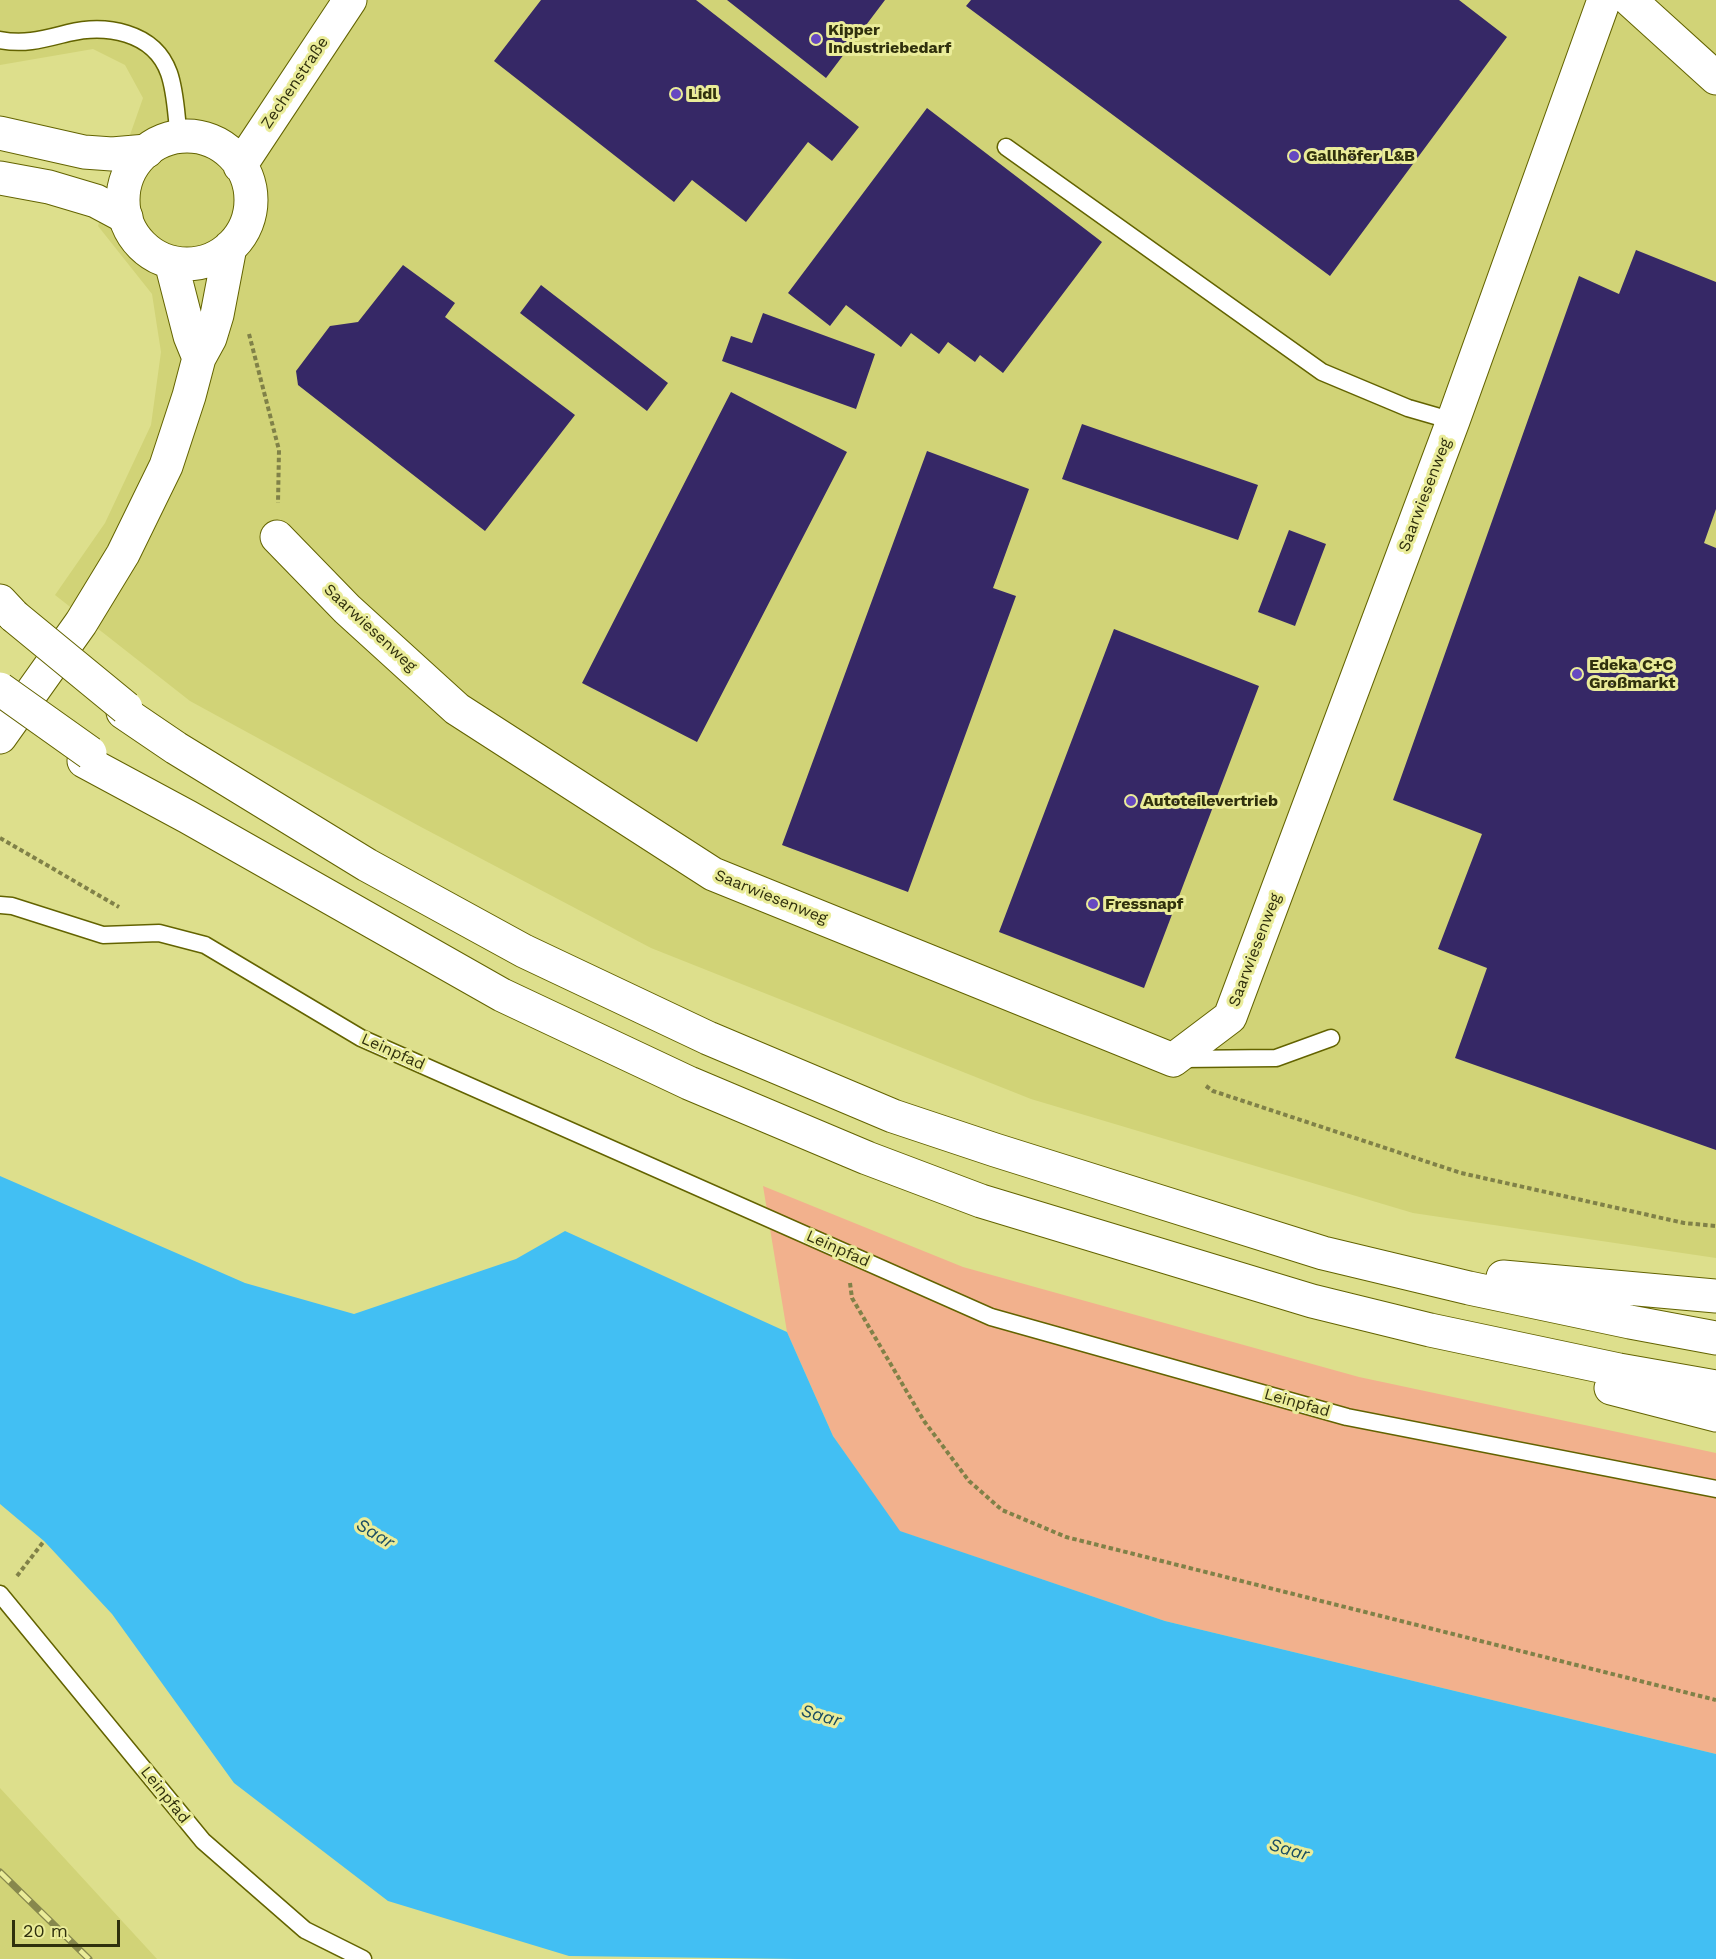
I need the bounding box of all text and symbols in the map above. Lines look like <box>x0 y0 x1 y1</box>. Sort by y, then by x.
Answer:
place label: Kipper Industriebedarf <box>828 20 952 58</box>
marker: Kipper Industriebedarf <box>809 32 823 46</box>
street label: Zechenstraße <box>257 33 333 133</box>
place label: Lidl <box>688 84 718 104</box>
marker: Lidl <box>669 87 683 101</box>
place label: Gallhöfer L&B <box>1306 146 1415 166</box>
marker: Gallhöfer L&B <box>1287 149 1301 163</box>
street label: Saarwiesenweg <box>1395 436 1455 554</box>
street label: Saarwiesenweg <box>320 580 420 676</box>
place label: Edeka C+C Großmarkt <box>1589 655 1675 693</box>
marker: Edeka C+C Großmarkt <box>1570 667 1584 681</box>
place label: Autoteilevertrieb <box>1143 791 1278 811</box>
marker: Autoteilevertrieb <box>1124 794 1138 808</box>
street label: Saarwiesenweg <box>712 866 830 928</box>
street label: Saarwiesenweg <box>1225 891 1285 1009</box>
place label: Fressnapf <box>1105 894 1183 914</box>
marker: Fressnapf <box>1086 897 1100 911</box>
street label: Leinpfad <box>358 1030 428 1074</box>
street label: Leinpfad <box>803 1227 873 1271</box>
street label: Leinpfad <box>1262 1384 1332 1422</box>
water label: Saar <box>352 1514 398 1554</box>
water label: Saar <box>798 1700 844 1732</box>
street label: Leinpfad <box>136 1763 194 1827</box>
water label: Saar <box>1266 1834 1312 1866</box>
scale bar <box>15 1908 123 1946</box>
text: 20 m <box>23 1920 68 1941</box>

